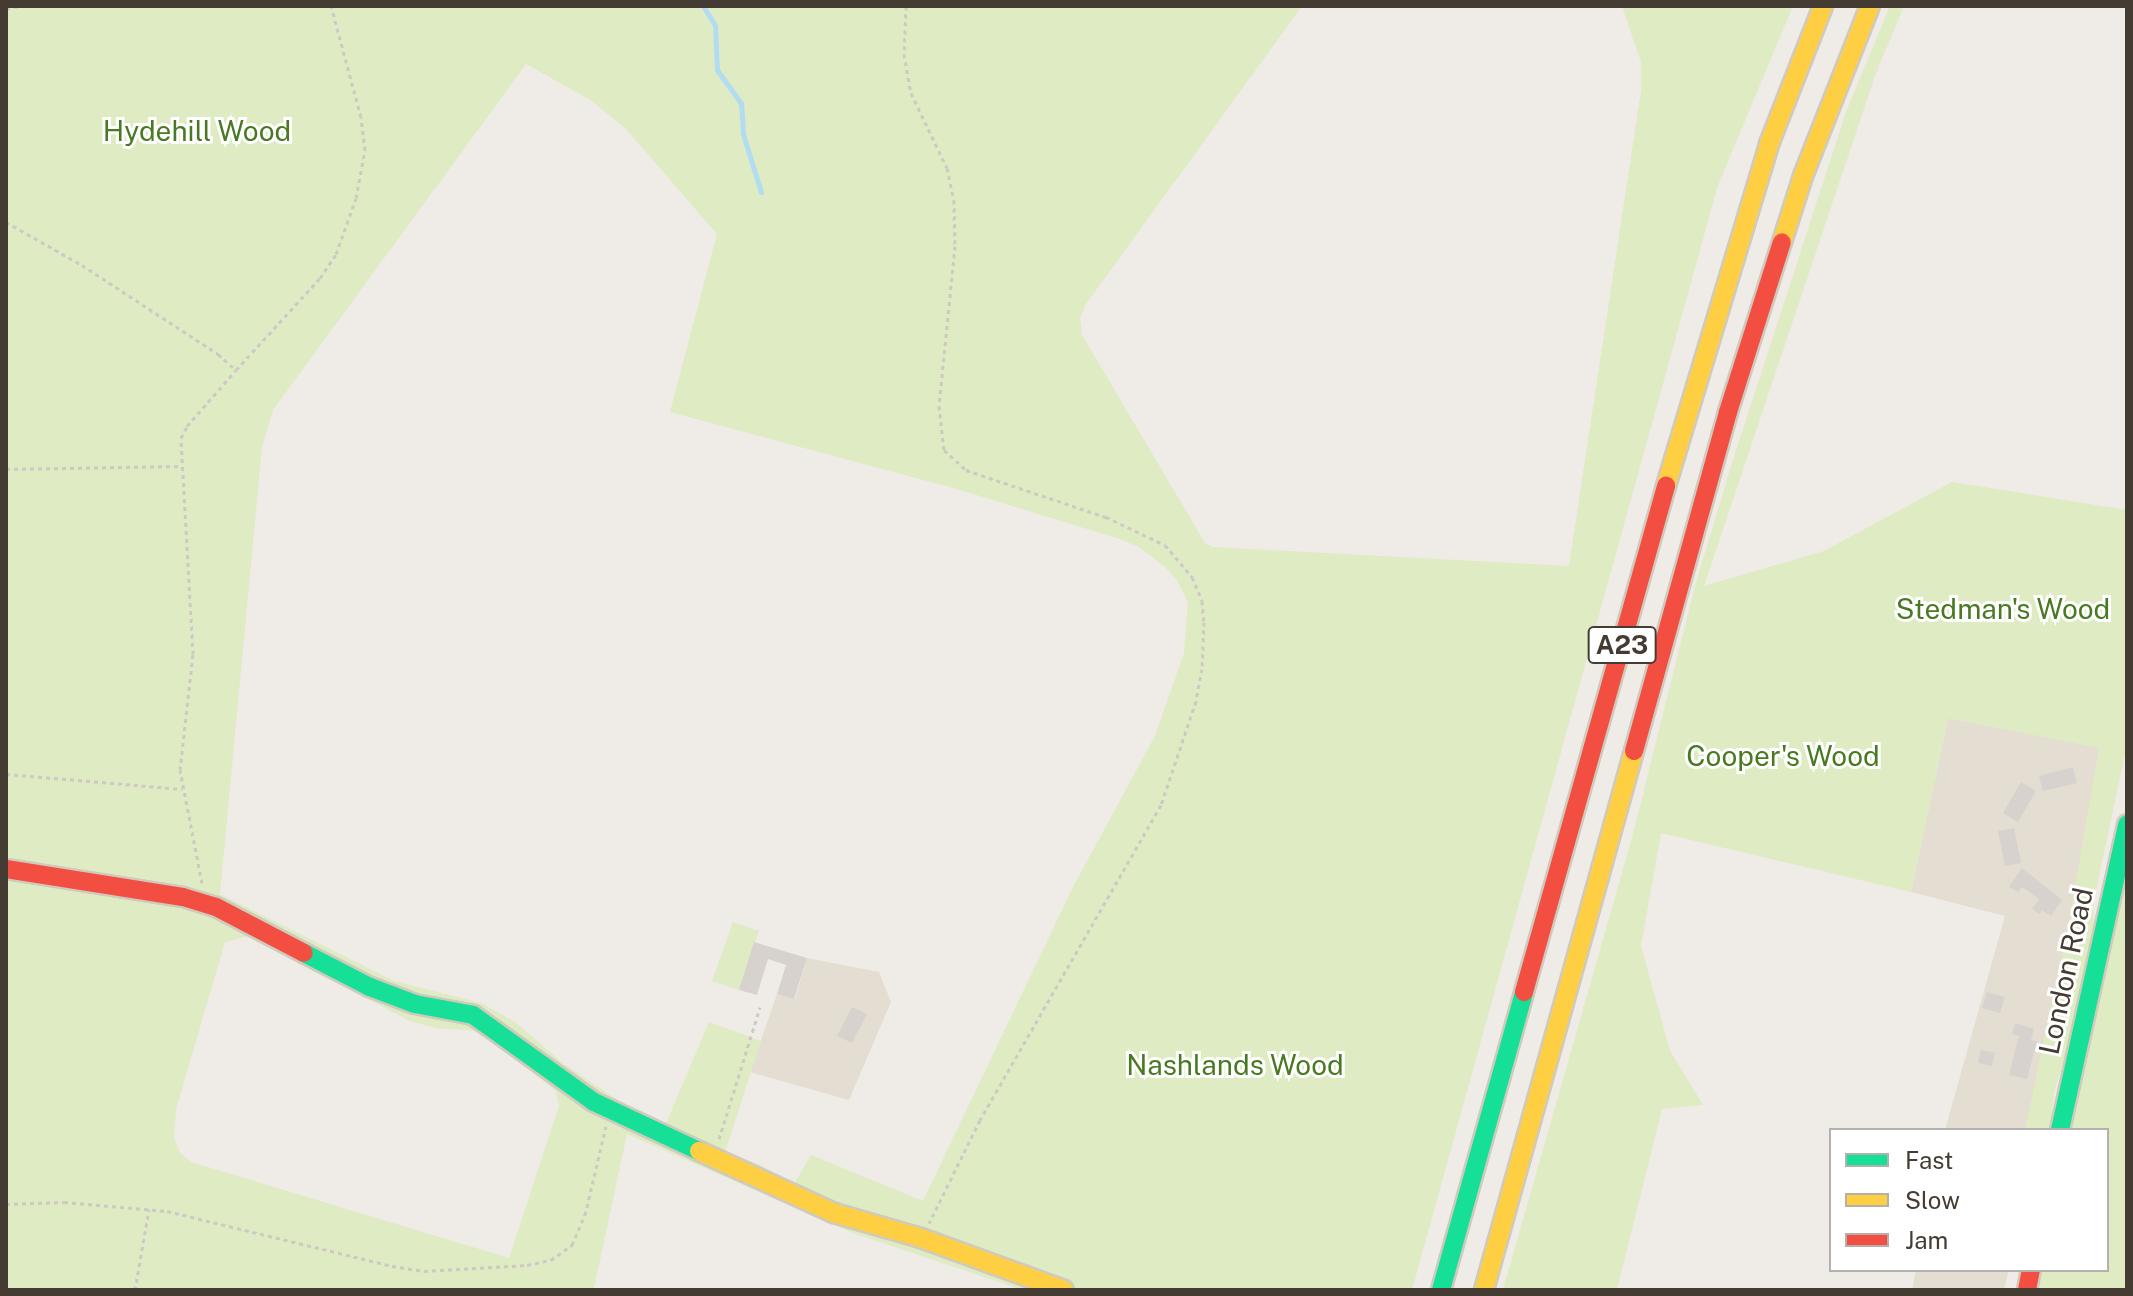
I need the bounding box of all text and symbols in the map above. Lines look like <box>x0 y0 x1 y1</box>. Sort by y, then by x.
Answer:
park label: Hydehill Wood <box>102 114 292 148</box>
park label: Stedman's Wood <box>1895 592 2111 626</box>
road number: A23 <box>1586 623 1658 667</box>
park label: Cooper's Wood <box>1686 739 1880 773</box>
street label: London Road <box>2032 885 2100 1057</box>
park label: Nashlands Wood <box>1126 1048 1344 1082</box>
legend <box>1829 1128 2109 1272</box>
text: Fast <box>1905 1146 1953 1174</box>
text: Slow <box>1905 1186 1960 1214</box>
text: Jam <box>1905 1226 1948 1254</box>

